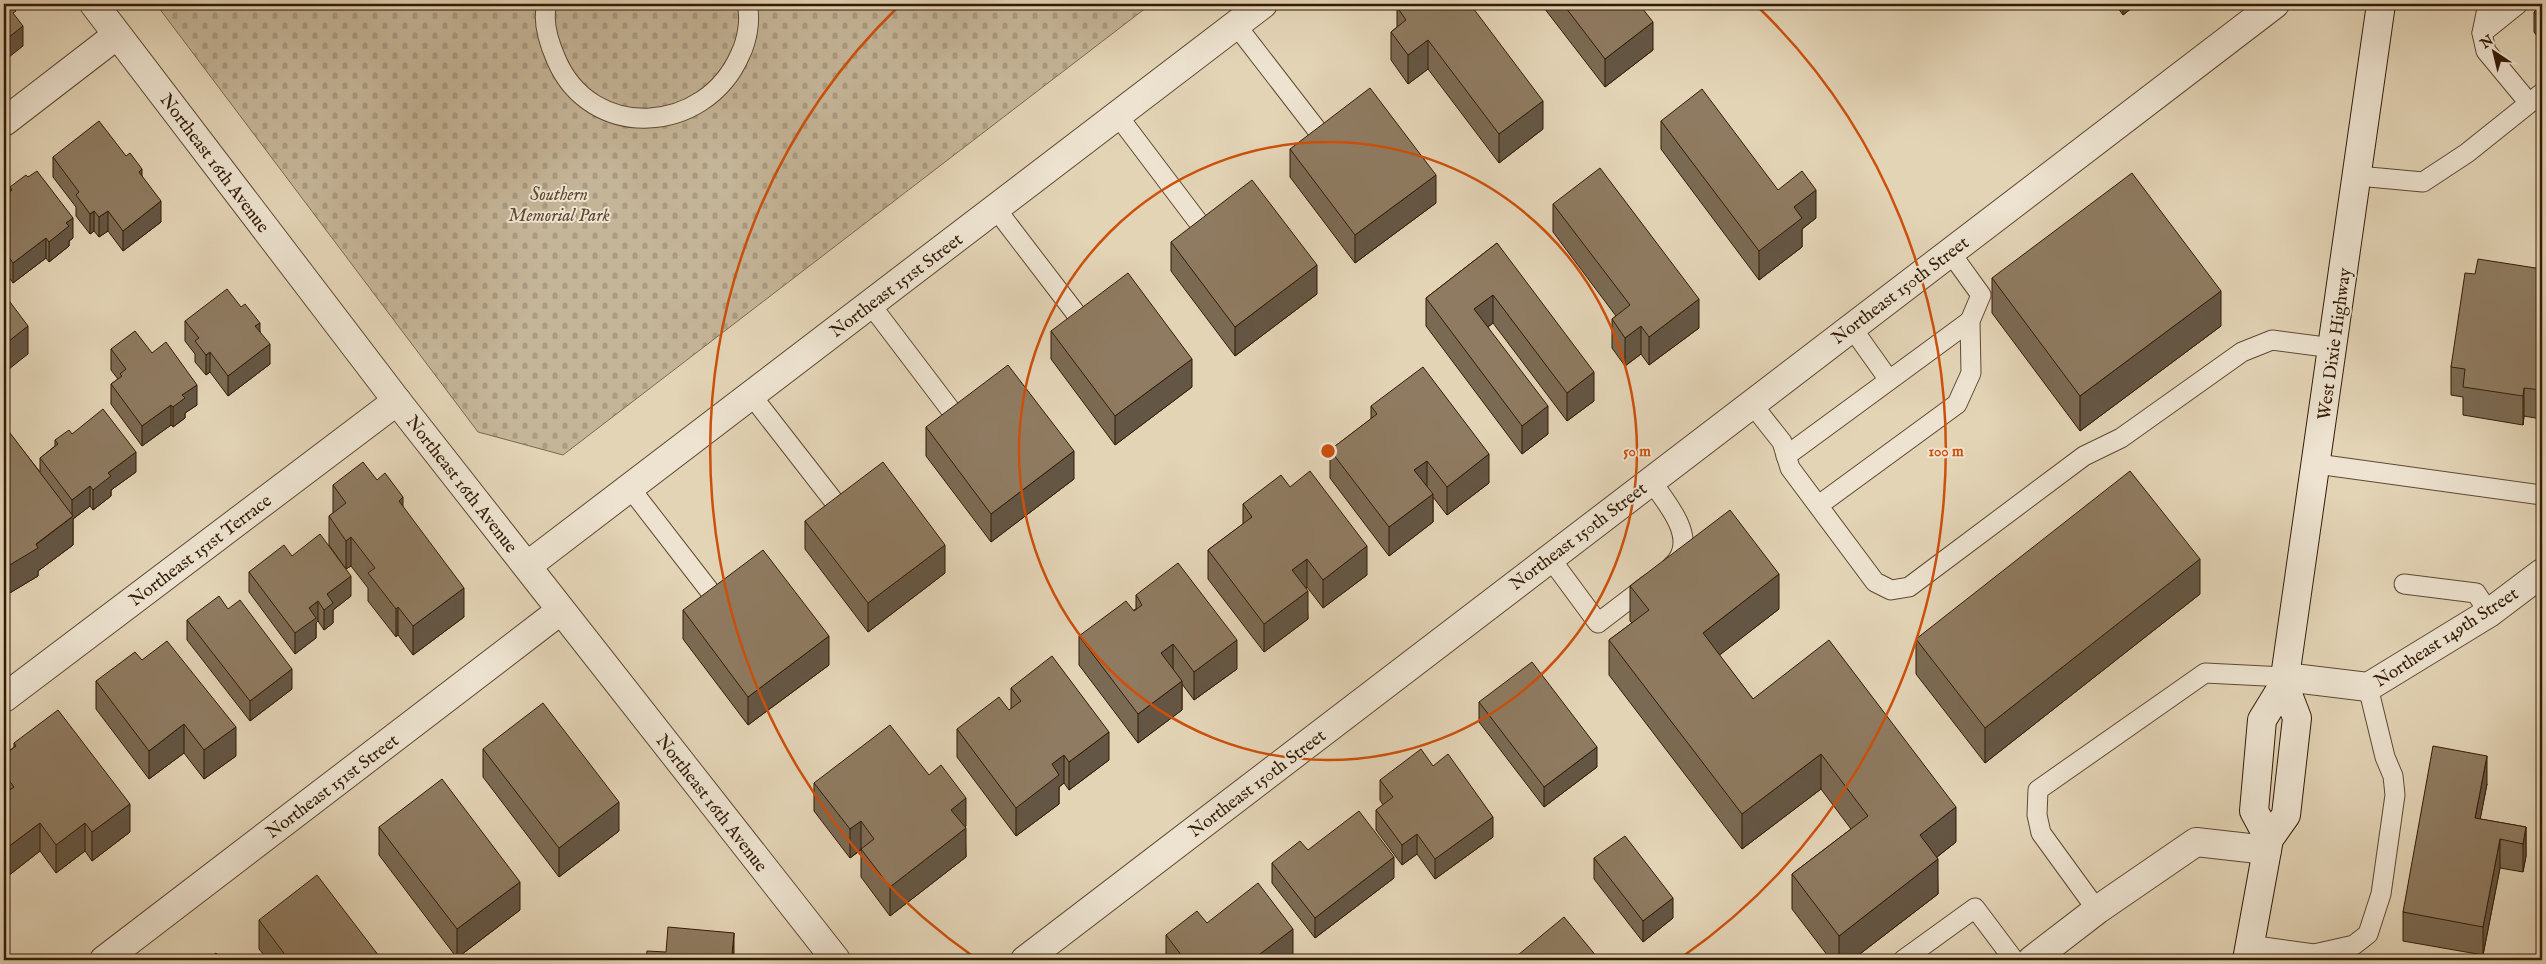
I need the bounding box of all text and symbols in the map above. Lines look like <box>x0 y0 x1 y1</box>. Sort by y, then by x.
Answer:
north arrow <box>2468 28 2518 78</box>
text: N <box>2476 31 2497 54</box>
street label: Northeast 16th Avenue <box>154 90 274 238</box>
park label: Southern Memorial Park <box>508 184 610 228</box>
street label: Northeast 151st Street <box>826 229 968 344</box>
street label: Northeast 150th Street <box>1828 232 1974 350</box>
street label: West Dixie Highway <box>2313 266 2358 422</box>
street label: Northeast 16th Avenue <box>400 411 522 558</box>
centre of rings <box>1319 442 1337 460</box>
text: 50 m <box>1623 442 1651 461</box>
text: 100 m <box>1928 442 1964 461</box>
street label: Northeast 150th Street <box>1506 478 1652 596</box>
street label: Northeast 151st Terrace <box>125 490 277 612</box>
street label: Northeast 149th Street <box>2370 583 2523 693</box>
street label: Northeast 150th Street <box>1185 725 1331 843</box>
street label: Northeast 151st Street <box>262 730 404 845</box>
street label: Northeast 16th Avenue <box>650 730 772 877</box>

